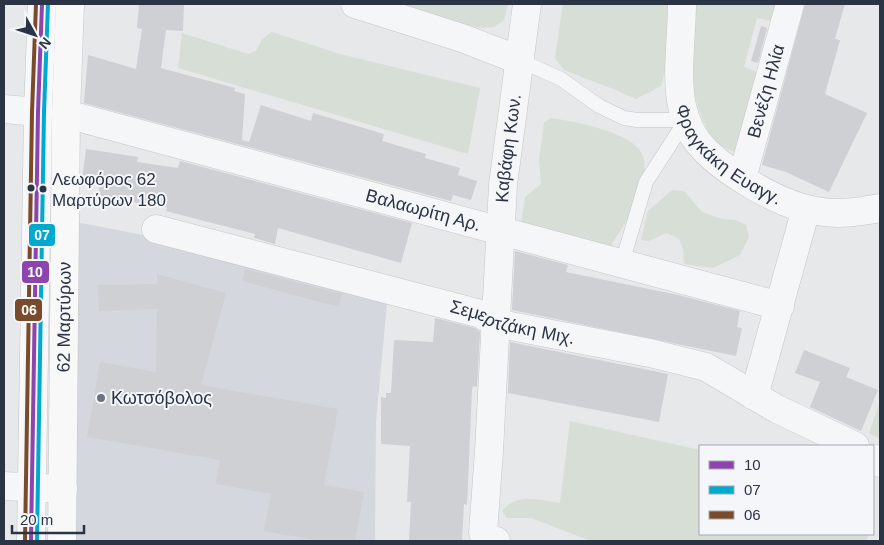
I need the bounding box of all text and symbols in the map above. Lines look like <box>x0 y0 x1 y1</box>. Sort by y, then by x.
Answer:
north arrow <box>10 10 60 60</box>
text: N <box>36 34 54 52</box>
street label: Βενέζη Ηλία <box>744 42 788 140</box>
street label: Καβάφη Κων. <box>492 93 525 203</box>
street label: Φραγκάκη Ευαγγ. <box>672 102 785 209</box>
place label: Λεωφόρος 62 Μαρτύρων 180 <box>52 170 166 210</box>
unlabelled marker <box>26 183 36 193</box>
marker: Λεωφόρος 62 Μαρτύρων 180 <box>38 184 48 194</box>
street label: Βαλαωρίτη Αρ. <box>364 185 483 235</box>
line badge: 07 <box>28 223 56 247</box>
text: 07 <box>34 227 50 243</box>
line badge: 10 <box>21 260 50 284</box>
street label: 62 Μαρτύρων <box>54 262 75 372</box>
text: 10 <box>27 264 43 280</box>
street label: Σεμερτζάκη Μιχ. <box>448 296 576 348</box>
line badge: 06 <box>14 298 43 322</box>
text: 06 <box>21 302 37 318</box>
place label: Κωτσόβολος <box>111 388 212 408</box>
marker: Κωτσόβολος <box>95 392 107 404</box>
legend <box>699 445 874 535</box>
text: 10 <box>744 456 761 473</box>
text: 07 <box>744 481 761 498</box>
scale bar <box>12 502 85 534</box>
text: 06 <box>744 506 761 523</box>
text: 20 m <box>20 511 53 528</box>

